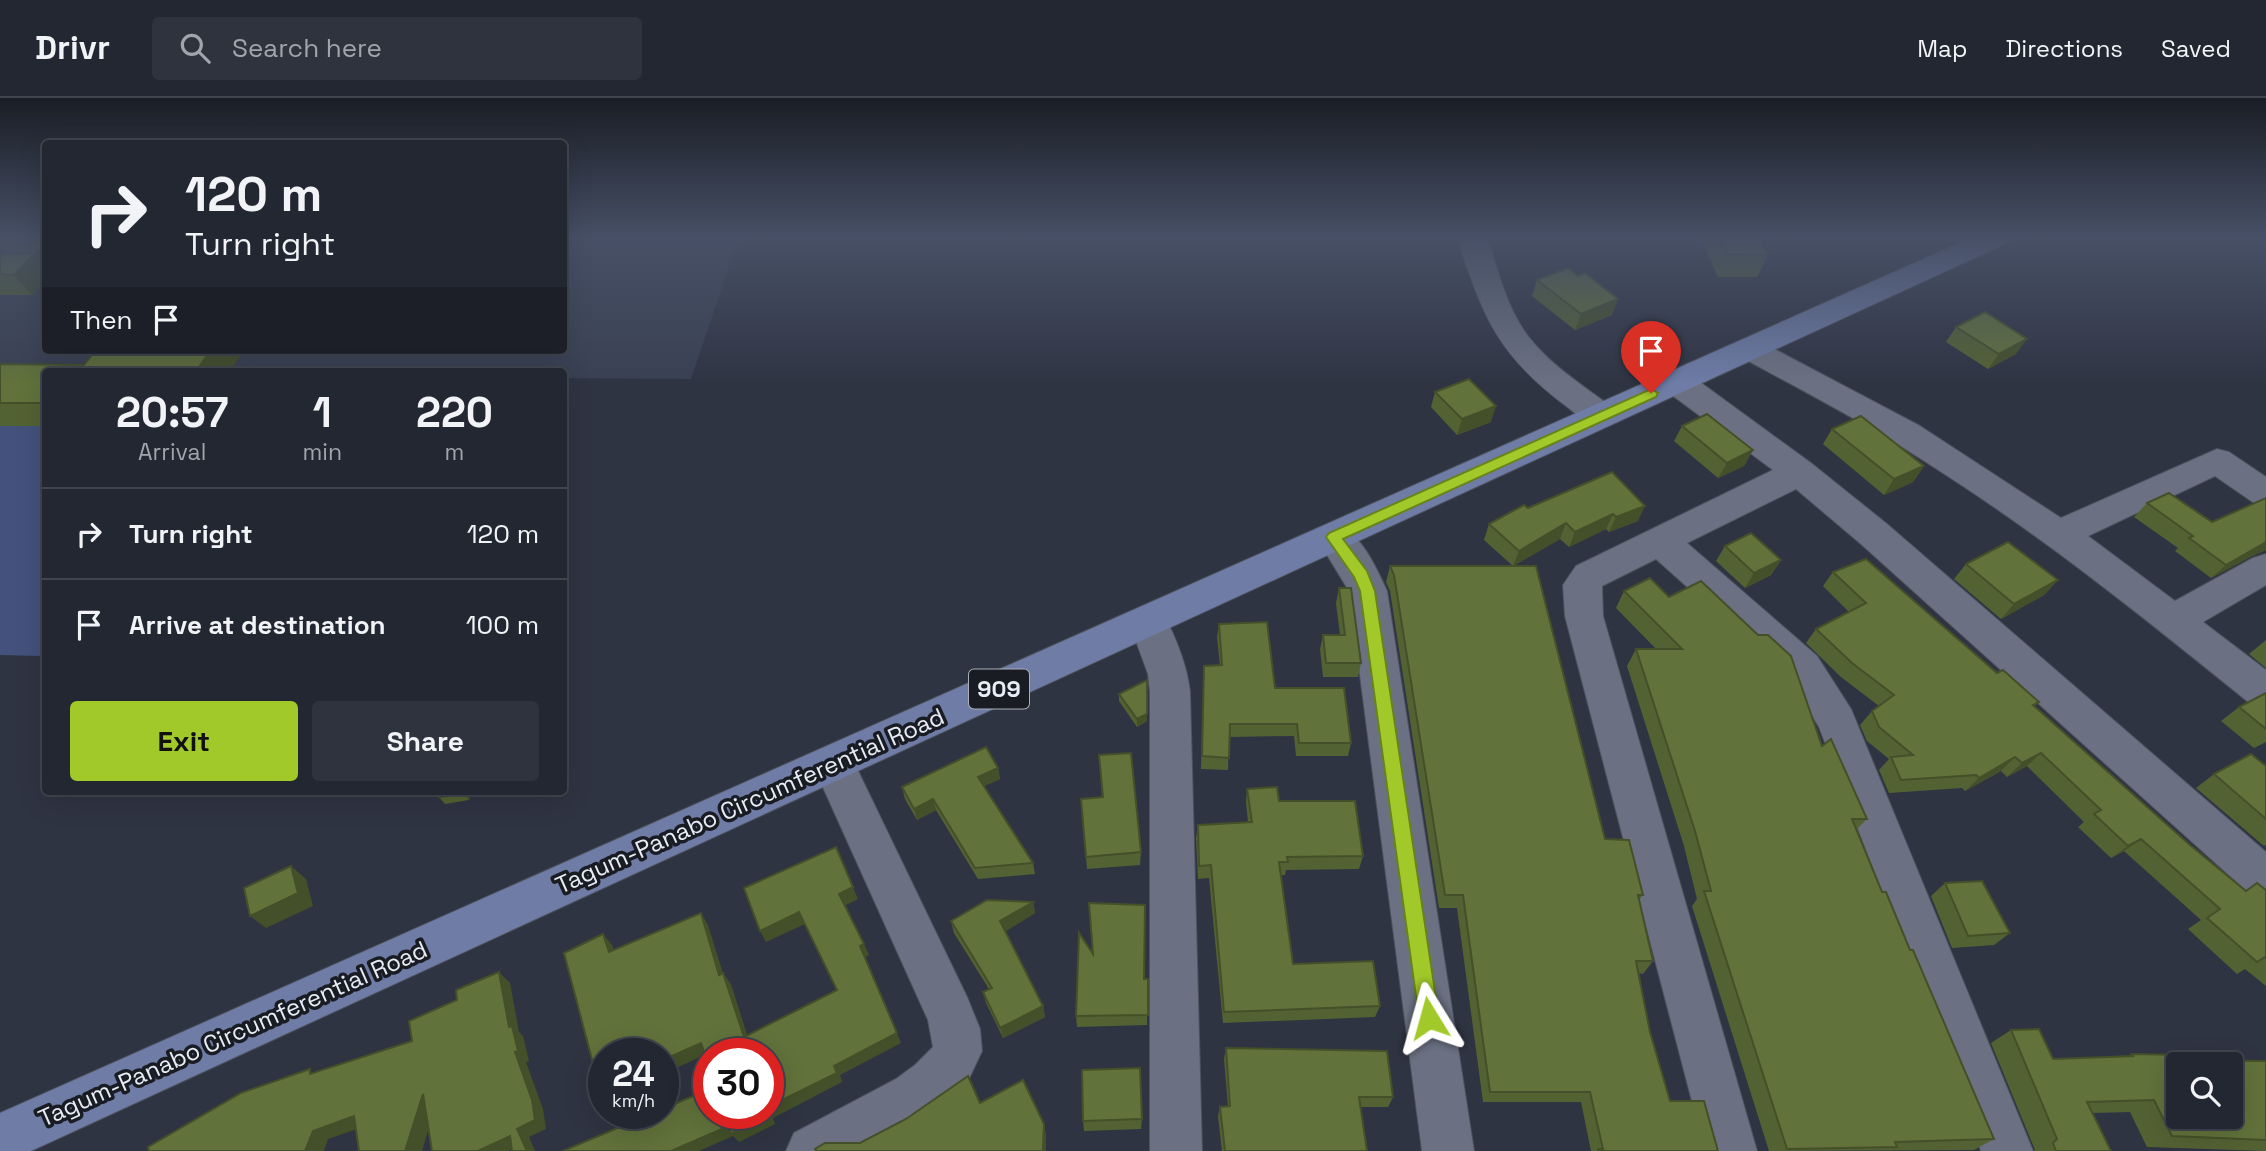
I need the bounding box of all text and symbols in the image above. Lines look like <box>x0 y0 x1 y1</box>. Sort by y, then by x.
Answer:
search box <box>152 17 642 80</box>
text: Drivr <box>35 27 110 69</box>
icon: search <box>176 29 214 67</box>
text: Search here <box>232 31 382 65</box>
text: Map <box>1917 33 1967 64</box>
text: Directions <box>2005 33 2123 64</box>
text: Saved <box>2161 33 2231 64</box>
text: 120 m <box>185 163 322 225</box>
icon: right <box>70 168 161 259</box>
text: Turn right <box>185 224 335 264</box>
icon: arrive <box>147 301 185 339</box>
text: Then <box>70 303 133 337</box>
pin <box>1621 321 1681 393</box>
icon: arrive <box>1632 332 1670 370</box>
text: 20:57 <box>116 386 229 439</box>
text: 1 <box>313 386 332 439</box>
text: 220 <box>416 386 493 439</box>
text: Arrival <box>138 437 206 467</box>
text: min <box>303 437 342 467</box>
text: m <box>445 437 464 467</box>
icon: right <box>70 515 108 553</box>
text: Turn right <box>129 517 253 551</box>
text: 120 m <box>467 517 539 551</box>
icon: arrive <box>70 606 108 644</box>
text: Arrive at destination <box>129 608 386 642</box>
text: 100 m <box>466 608 539 642</box>
road number: 909 <box>969 670 1029 708</box>
street label: Tagum-Panabo Circumferential Road <box>551 700 949 901</box>
button: Exit <box>70 701 298 781</box>
button: Share <box>312 701 539 781</box>
street label: Tagum-Panabo Circumferential Road <box>34 933 432 1134</box>
position arrow <box>1392 981 1466 1055</box>
speed limit sign: 30 <box>693 1038 784 1129</box>
text: 24 <box>612 1052 655 1096</box>
map controls <box>2166 1052 2243 1129</box>
button: search <box>2166 1052 2243 1129</box>
text: km/h <box>612 1089 655 1112</box>

